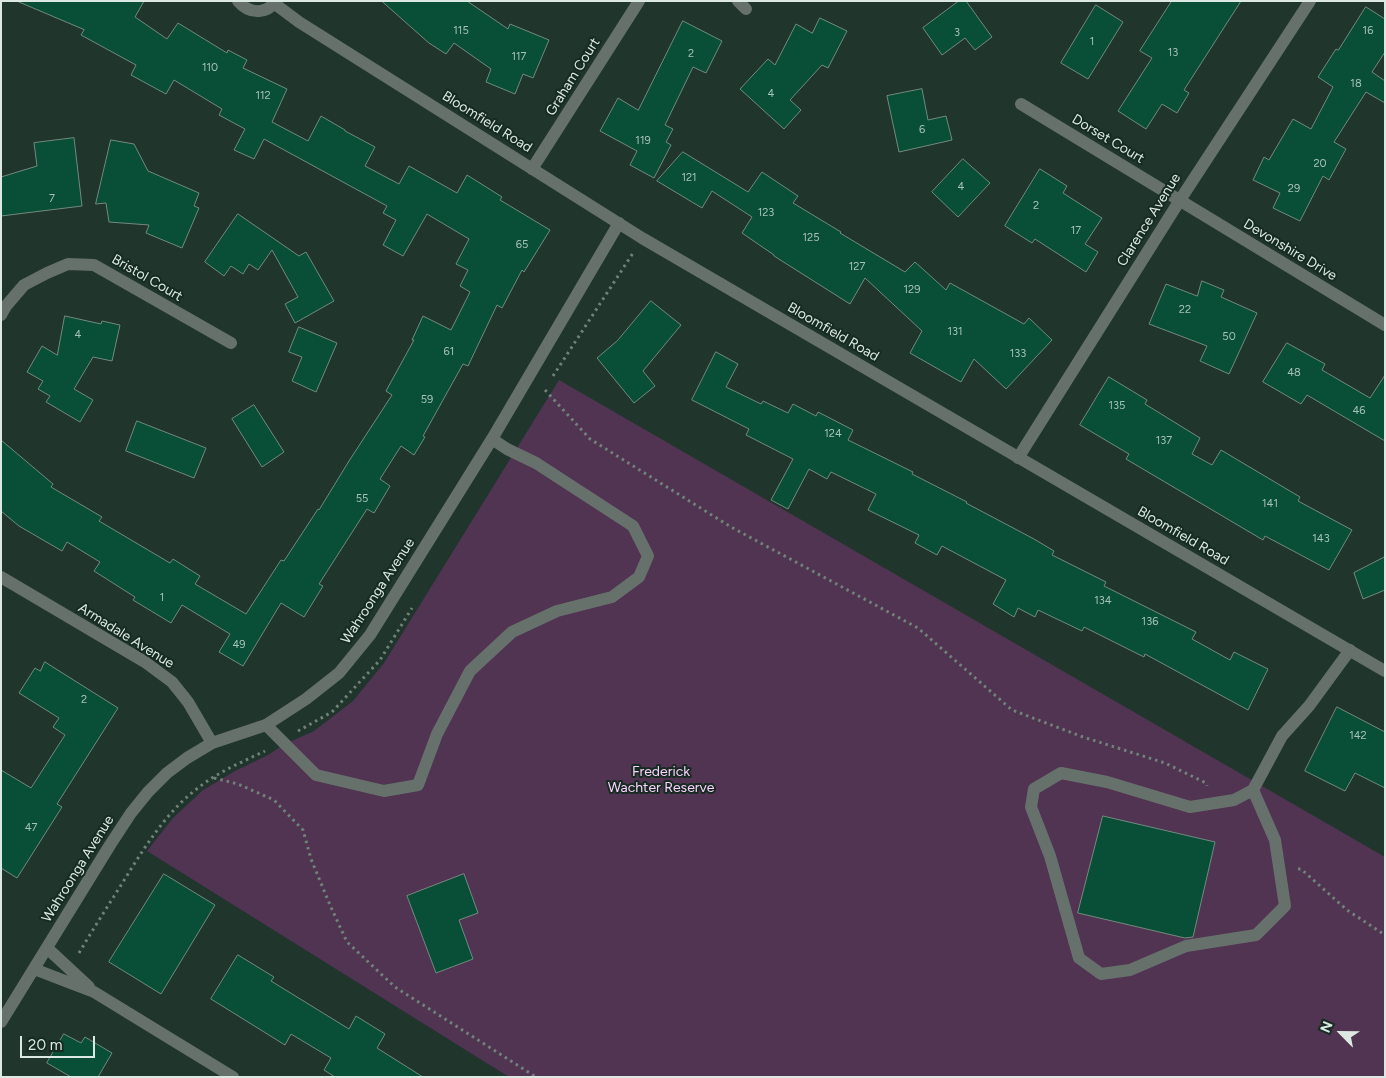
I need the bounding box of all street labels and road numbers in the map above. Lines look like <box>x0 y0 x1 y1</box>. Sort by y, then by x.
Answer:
street label: Graham Court <box>542 35 604 119</box>
street label: Bloomfield Road <box>439 88 535 156</box>
street label: Dorset Court <box>1069 111 1147 167</box>
street label: Clarence Avenue <box>1114 170 1184 270</box>
street label: Devonshire Drive <box>1240 216 1340 284</box>
street label: Bristol Court <box>109 251 185 305</box>
street label: Bloomfield Road <box>784 299 882 365</box>
street label: Bloomfield Road <box>1134 503 1232 569</box>
street label: Wahroonga Avenue <box>338 535 418 647</box>
street label: Armadale Avenue <box>75 600 177 672</box>
street label: Wahroonga Avenue <box>38 812 118 926</box>

